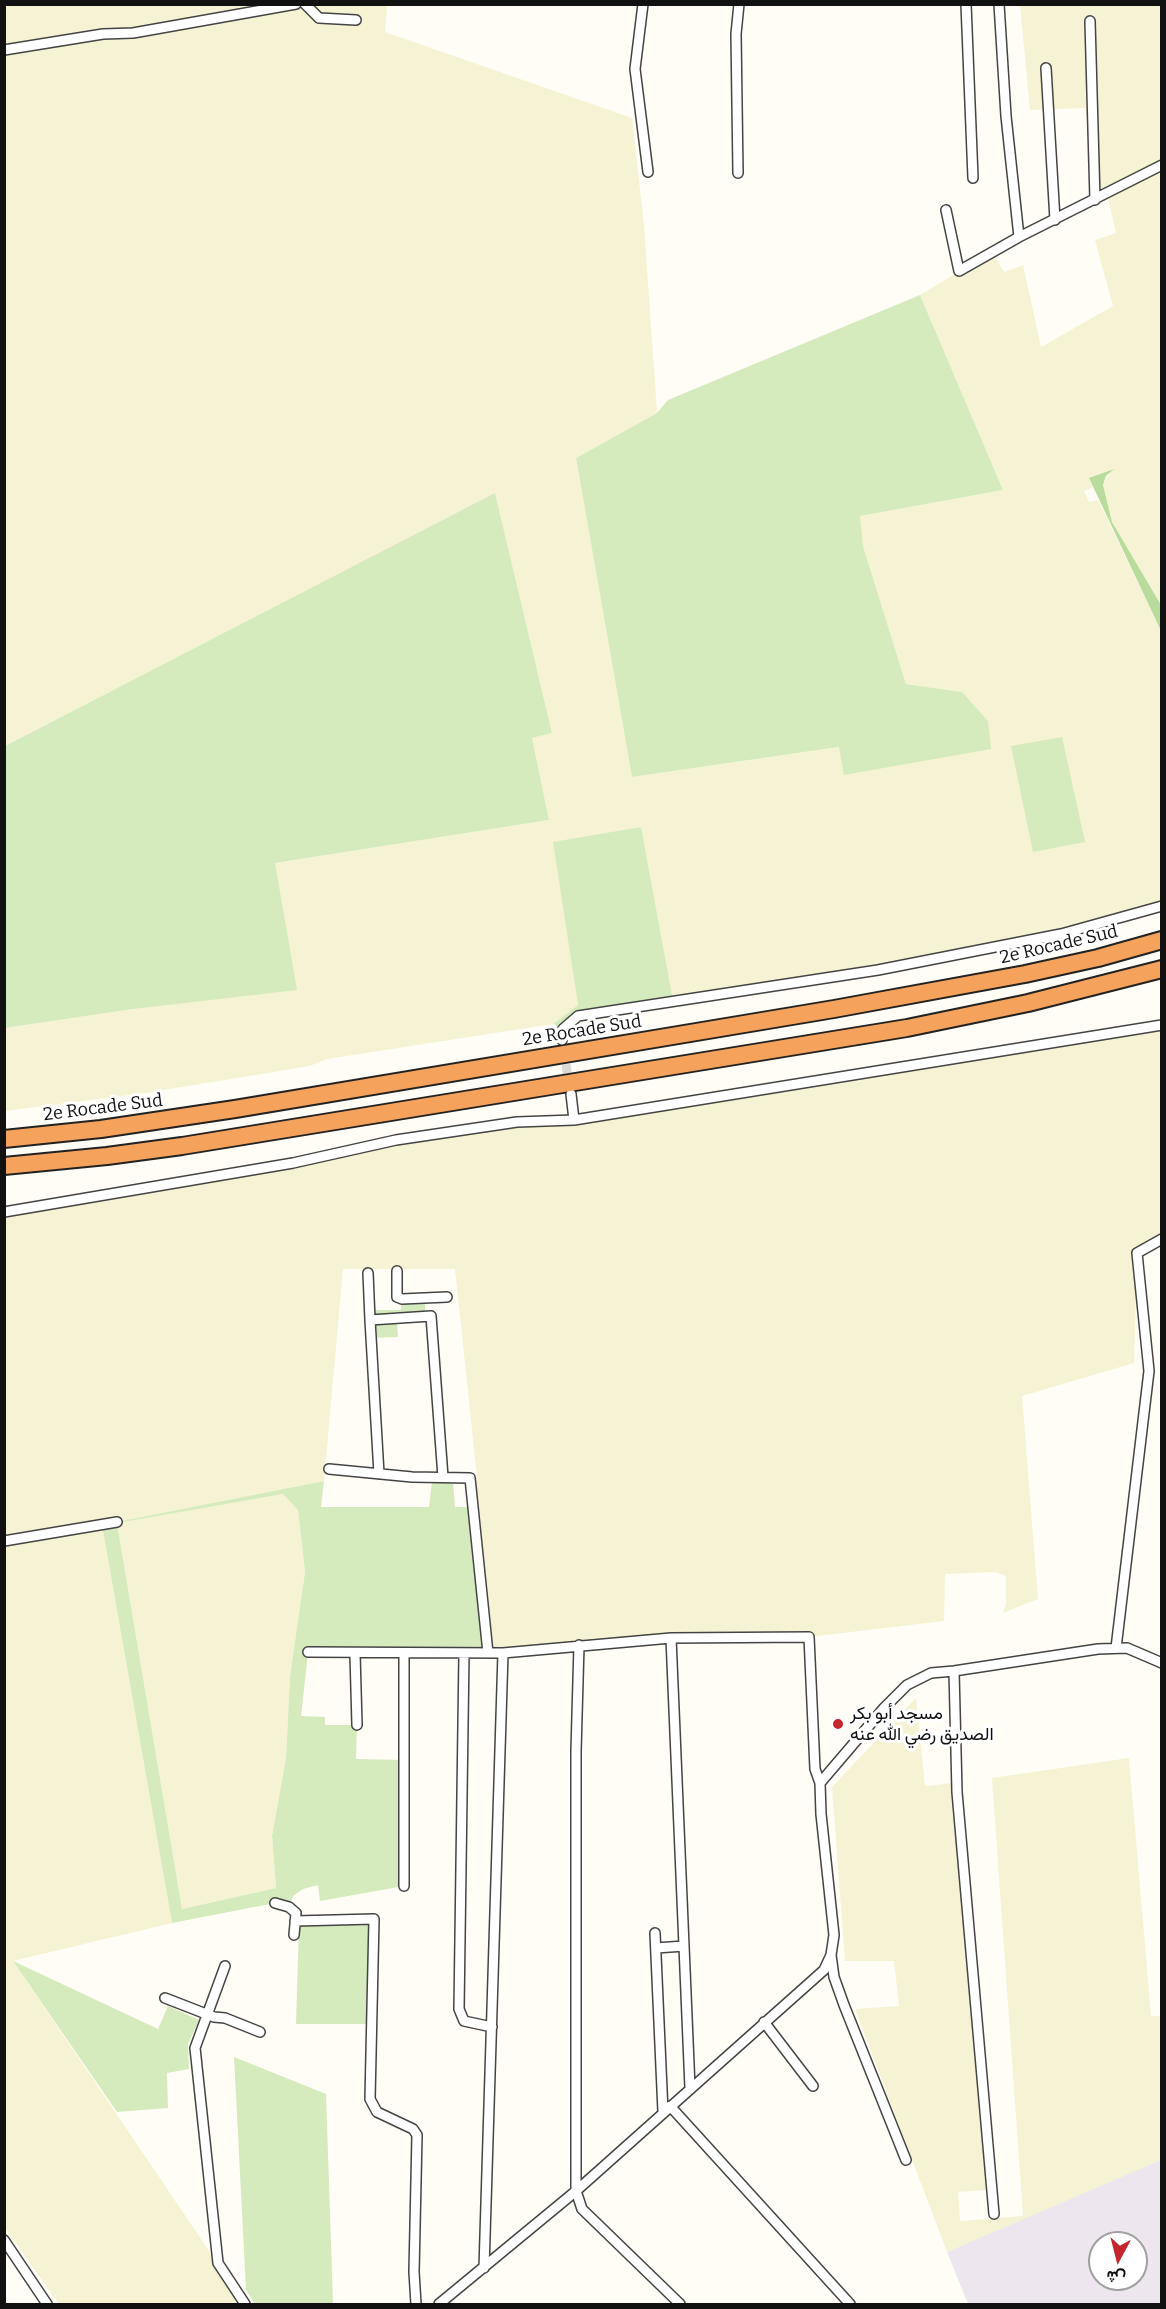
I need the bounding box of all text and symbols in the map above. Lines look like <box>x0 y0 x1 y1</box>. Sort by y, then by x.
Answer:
street label: 2e Rocade Sud <box>998 921 1120 969</box>
street label: 2e Rocade Sud <box>521 1011 643 1051</box>
street label: 2e Rocade Sud <box>42 1090 164 1126</box>
place label: مسجد أبو بكر الصديق رضي الله عنه <box>850 1703 994 1746</box>
marker: مسجد أبو بكر الصديق رضي الله عنه <box>831 1717 845 1731</box>
north arrow <box>1088 2231 1148 2291</box>
text: ش <box>1105 2267 1127 2288</box>

